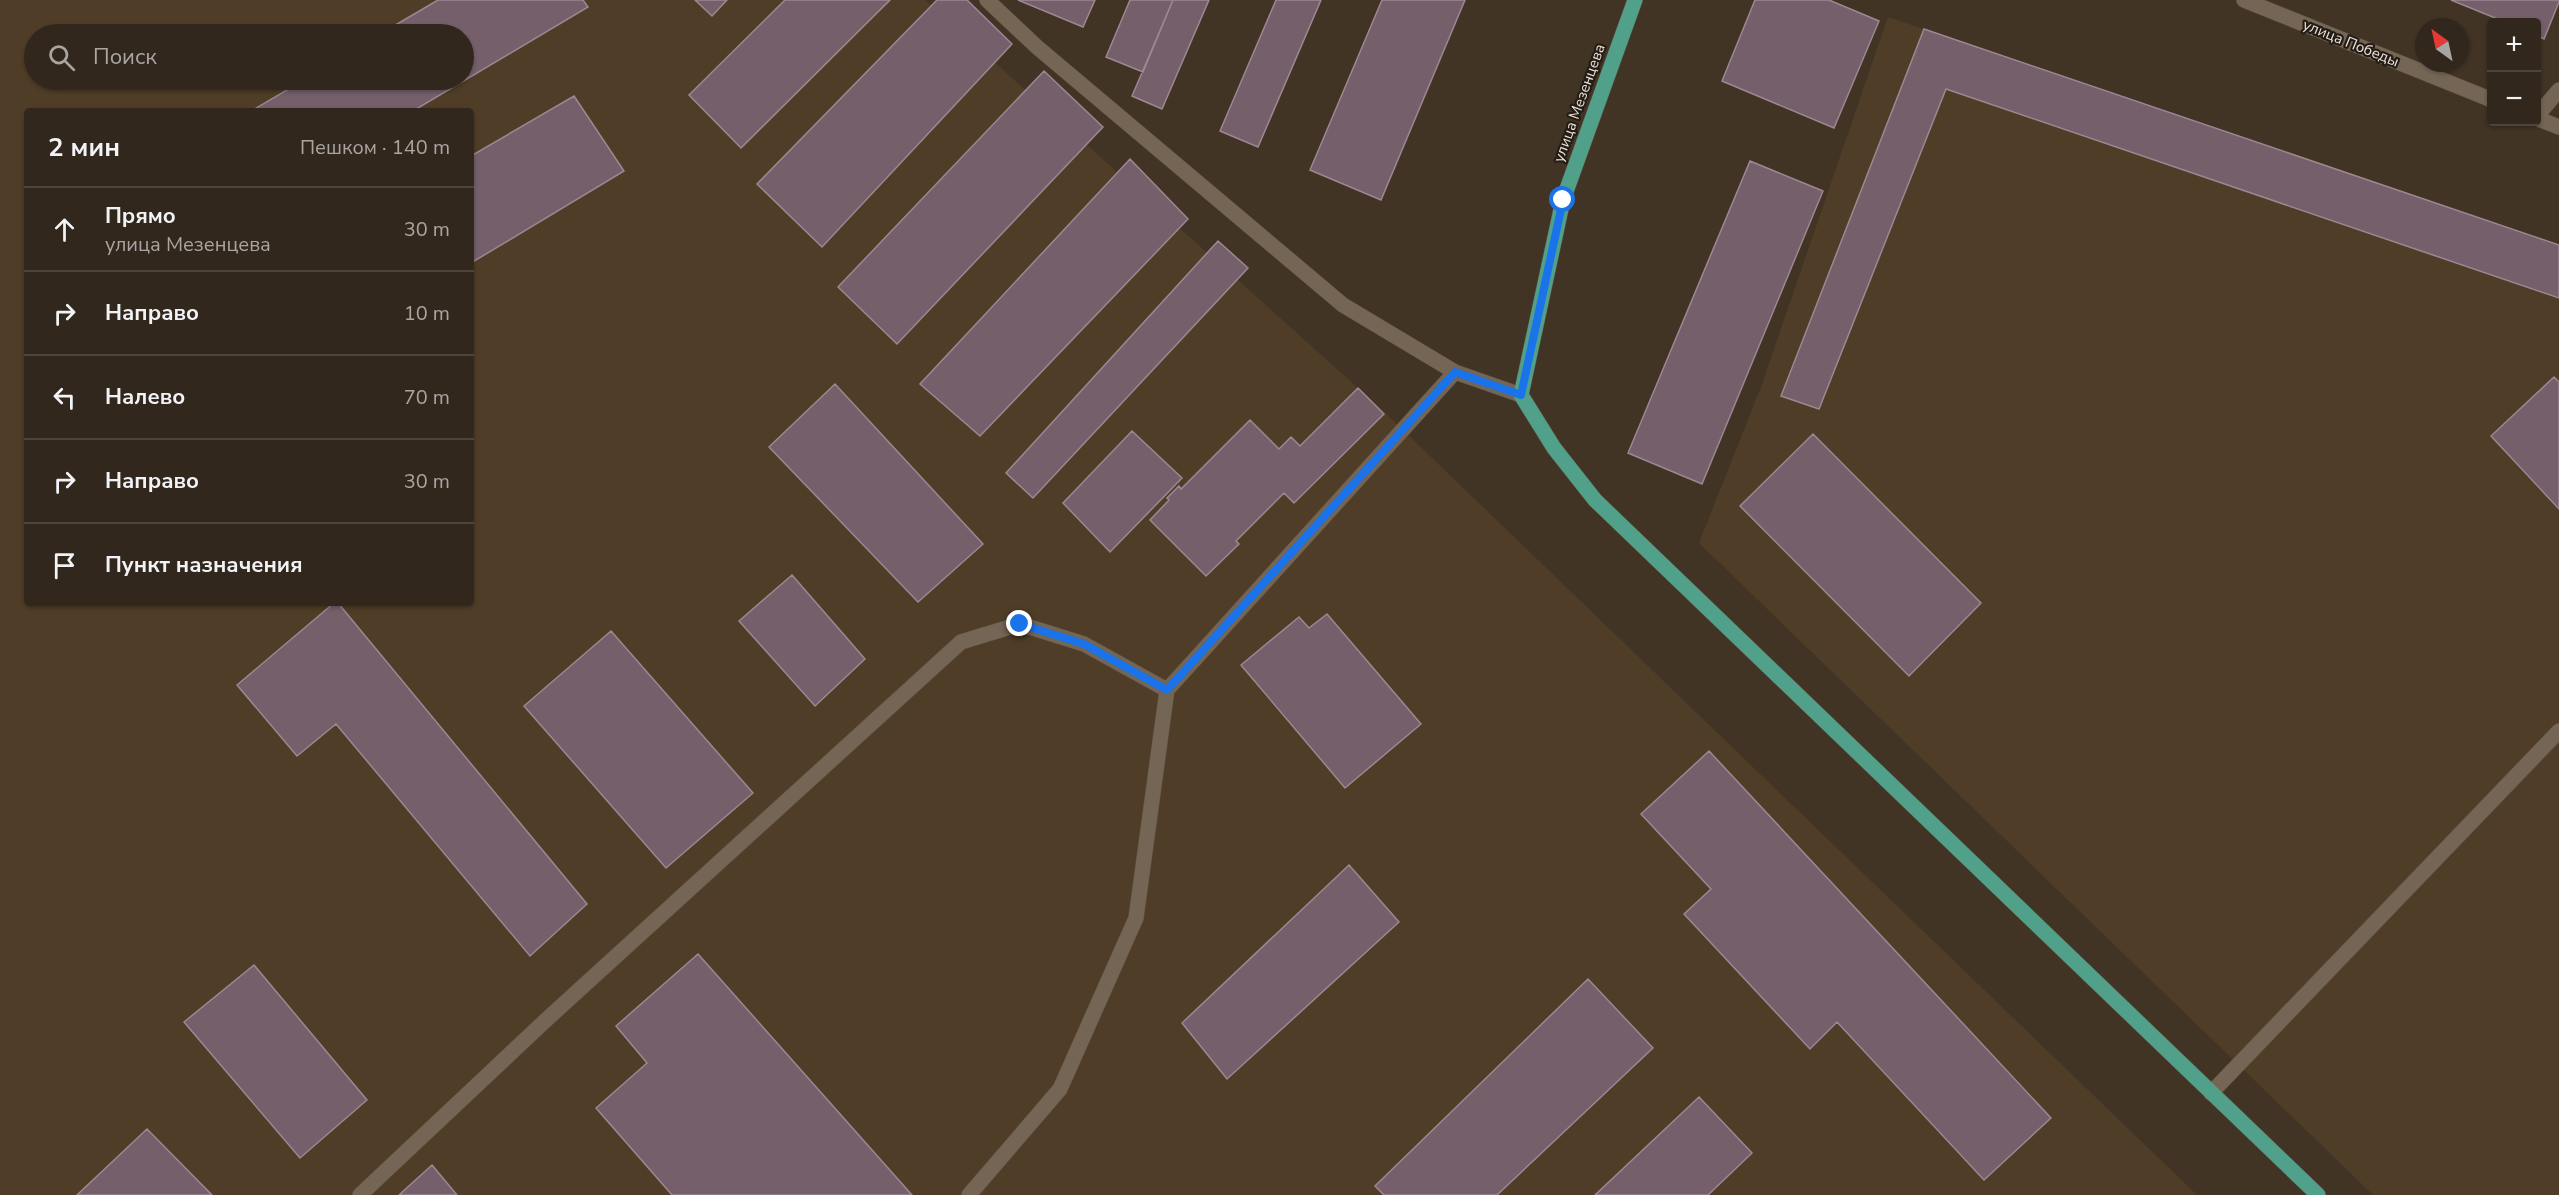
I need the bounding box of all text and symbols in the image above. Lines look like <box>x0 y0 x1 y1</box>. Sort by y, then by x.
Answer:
street label: улица Победы <box>2300 15 2402 71</box>
north arrow <box>2415 18 2469 72</box>
map controls <box>2487 18 2541 126</box>
button: + <box>2487 18 2541 72</box>
search box <box>24 24 474 90</box>
icon: search <box>45 41 78 74</box>
street label: улица Мезенцева <box>1548 41 1610 165</box>
text: Поиск <box>93 42 157 72</box>
button: − <box>2487 72 2541 126</box>
text: 2 мин <box>48 130 120 165</box>
text: Пешком · 140 m <box>300 134 450 161</box>
route start <box>1549 186 1575 212</box>
text: Прямо <box>105 201 176 231</box>
icon: ahead <box>48 213 81 246</box>
text: 30 m <box>404 216 450 243</box>
text: улица Мезенцева <box>105 231 271 258</box>
icon: right <box>48 297 81 330</box>
text: Направо <box>105 298 199 328</box>
text: 10 m <box>404 300 450 327</box>
icon: left <box>48 381 81 414</box>
text: Налево <box>105 382 185 412</box>
text: 70 m <box>404 384 450 411</box>
icon: right <box>48 465 81 498</box>
text: Направо <box>105 466 199 496</box>
text: 30 m <box>404 468 450 495</box>
icon: arrive <box>48 549 81 582</box>
text: Пункт назначения <box>105 550 303 580</box>
route end <box>1006 610 1032 636</box>

